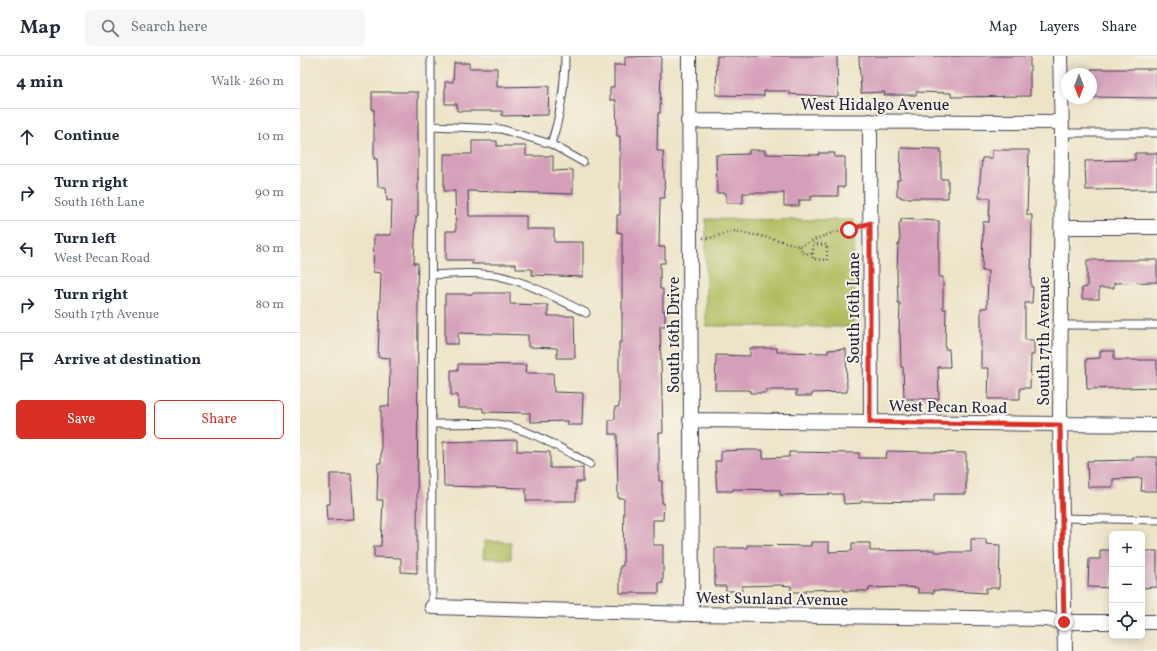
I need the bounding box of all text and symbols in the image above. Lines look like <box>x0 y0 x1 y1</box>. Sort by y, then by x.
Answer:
search box <box>85 10 365 46</box>
text: Map <box>20 15 61 41</box>
icon: search <box>99 17 121 39</box>
text: Search here <box>131 17 208 38</box>
text: Map <box>989 18 1017 37</box>
text: Layers <box>1039 18 1079 37</box>
text: Share <box>1101 18 1137 37</box>
north arrow <box>1061 68 1097 104</box>
text: 4 min <box>16 71 63 94</box>
text: Walk · 260 m <box>211 73 284 91</box>
street label: West Hidalgo Avenue <box>801 95 949 117</box>
icon: ahead <box>16 126 38 148</box>
text: Continue <box>54 126 119 147</box>
text: 10 m <box>257 128 284 146</box>
text: Turn right <box>54 173 128 194</box>
icon: right <box>16 182 38 204</box>
text: 90 m <box>255 184 284 202</box>
text: South 16th Lane <box>54 194 145 212</box>
route start <box>840 221 858 239</box>
text: Turn left <box>54 229 116 250</box>
icon: left <box>16 238 38 260</box>
text: 80 m <box>255 240 284 258</box>
text: West Pecan Road <box>54 250 150 268</box>
street label: South 16th Lane <box>844 252 866 364</box>
street label: South 17th Avenue <box>1034 276 1056 406</box>
street label: South 16th Drive <box>664 277 686 393</box>
text: Turn right <box>54 285 128 306</box>
icon: right <box>16 294 38 316</box>
text: 80 m <box>255 296 284 314</box>
text: South 17th Avenue <box>54 306 159 324</box>
icon: arrive <box>16 350 38 372</box>
text: Arrive at destination <box>54 350 201 371</box>
street label: West Pecan Road <box>888 396 1007 420</box>
button: Save <box>16 400 146 439</box>
button: Share <box>154 400 284 439</box>
map controls <box>1109 531 1145 639</box>
button: + <box>1109 531 1145 567</box>
button: − <box>1109 567 1145 603</box>
street label: West Sunland Avenue <box>696 588 848 612</box>
button: locate <box>1109 603 1145 639</box>
route end <box>1055 613 1073 631</box>

